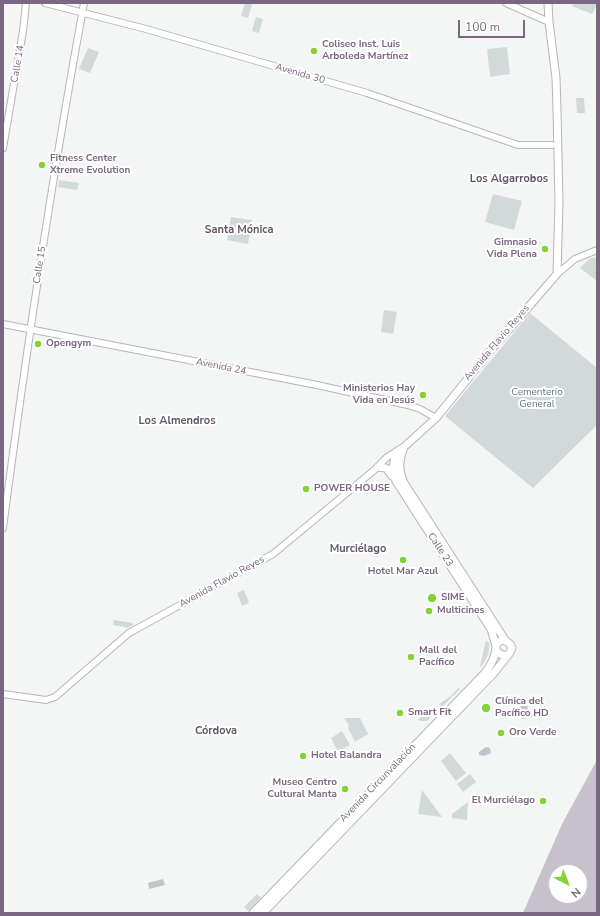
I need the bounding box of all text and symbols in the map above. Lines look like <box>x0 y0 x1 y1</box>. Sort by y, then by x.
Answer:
scale bar <box>460 12 527 38</box>
text: 100 m <box>465 19 500 35</box>
place label: Coliseo Inst. Luis Arboleda Martínez <box>322 39 409 62</box>
street label: Calle 14 <box>9 44 27 84</box>
marker: Coliseo Inst. Luis Arboleda Martínez <box>309 46 319 56</box>
street label: Avenida 30 <box>274 61 326 87</box>
place label: Fitness Center Xtreme Evolution <box>50 153 130 176</box>
marker: Fitness Center Xtreme Evolution <box>37 160 47 170</box>
district label: Los Algarrobos <box>470 172 548 186</box>
district label: Santa Mónica <box>205 223 273 237</box>
place label: Gimnasio Vida Plena <box>487 237 537 260</box>
marker: Gimnasio Vida Plena <box>540 244 550 254</box>
street label: Calle 15 <box>31 245 49 285</box>
street label: Avenida Flavio Reyes <box>462 303 532 383</box>
place label: Opengym <box>46 338 91 350</box>
marker: Opengym <box>33 339 43 349</box>
street label: Avenida 24 <box>195 356 247 378</box>
place label: Ministerios Hay Vida en Jesús <box>343 383 415 406</box>
park label: Cementerio General <box>511 387 563 410</box>
marker: Ministerios Hay Vida en Jesús <box>418 390 428 400</box>
district label: Los Almendros <box>138 414 216 428</box>
place label: POWER HOUSE <box>314 483 390 495</box>
marker: POWER HOUSE <box>301 484 311 494</box>
street label: Calle 23 <box>425 531 455 569</box>
district label: Murciélago <box>330 542 386 556</box>
street label: Avenida Flavio Reyes <box>177 554 267 610</box>
marker: Hotel Mar Azul <box>398 555 408 565</box>
place label: Hotel Mar Azul <box>368 566 438 578</box>
marker: SIME <box>426 592 438 604</box>
place label: SIME <box>441 592 465 604</box>
place label: Multicines <box>437 605 484 617</box>
marker: Multicines <box>424 606 434 616</box>
place label: Mall del Pacífico <box>419 645 457 668</box>
marker: Mall del Pacífico <box>406 652 416 662</box>
place label: Clínica del Pacífico HD <box>495 696 549 720</box>
marker: Clínica del Pacífico HD <box>480 702 492 714</box>
place label: Smart Fit <box>408 707 451 719</box>
marker: Smart Fit <box>395 708 405 718</box>
district label: Córdova <box>195 724 237 738</box>
place label: Oro Verde <box>509 727 556 739</box>
marker: Oro Verde <box>496 728 506 738</box>
street label: Avenida Circunvalación <box>337 741 419 825</box>
place label: Hotel Balandra <box>311 750 382 762</box>
marker: Hotel Balandra <box>298 751 308 761</box>
place label: Museo Centro Cultural Manta <box>267 777 337 800</box>
marker: Museo Centro Cultural Manta <box>340 784 350 794</box>
place label: El Murciélago <box>472 795 535 807</box>
marker: El Murciélago <box>538 796 548 806</box>
north arrow <box>548 864 588 904</box>
text: N <box>568 884 584 901</box>

